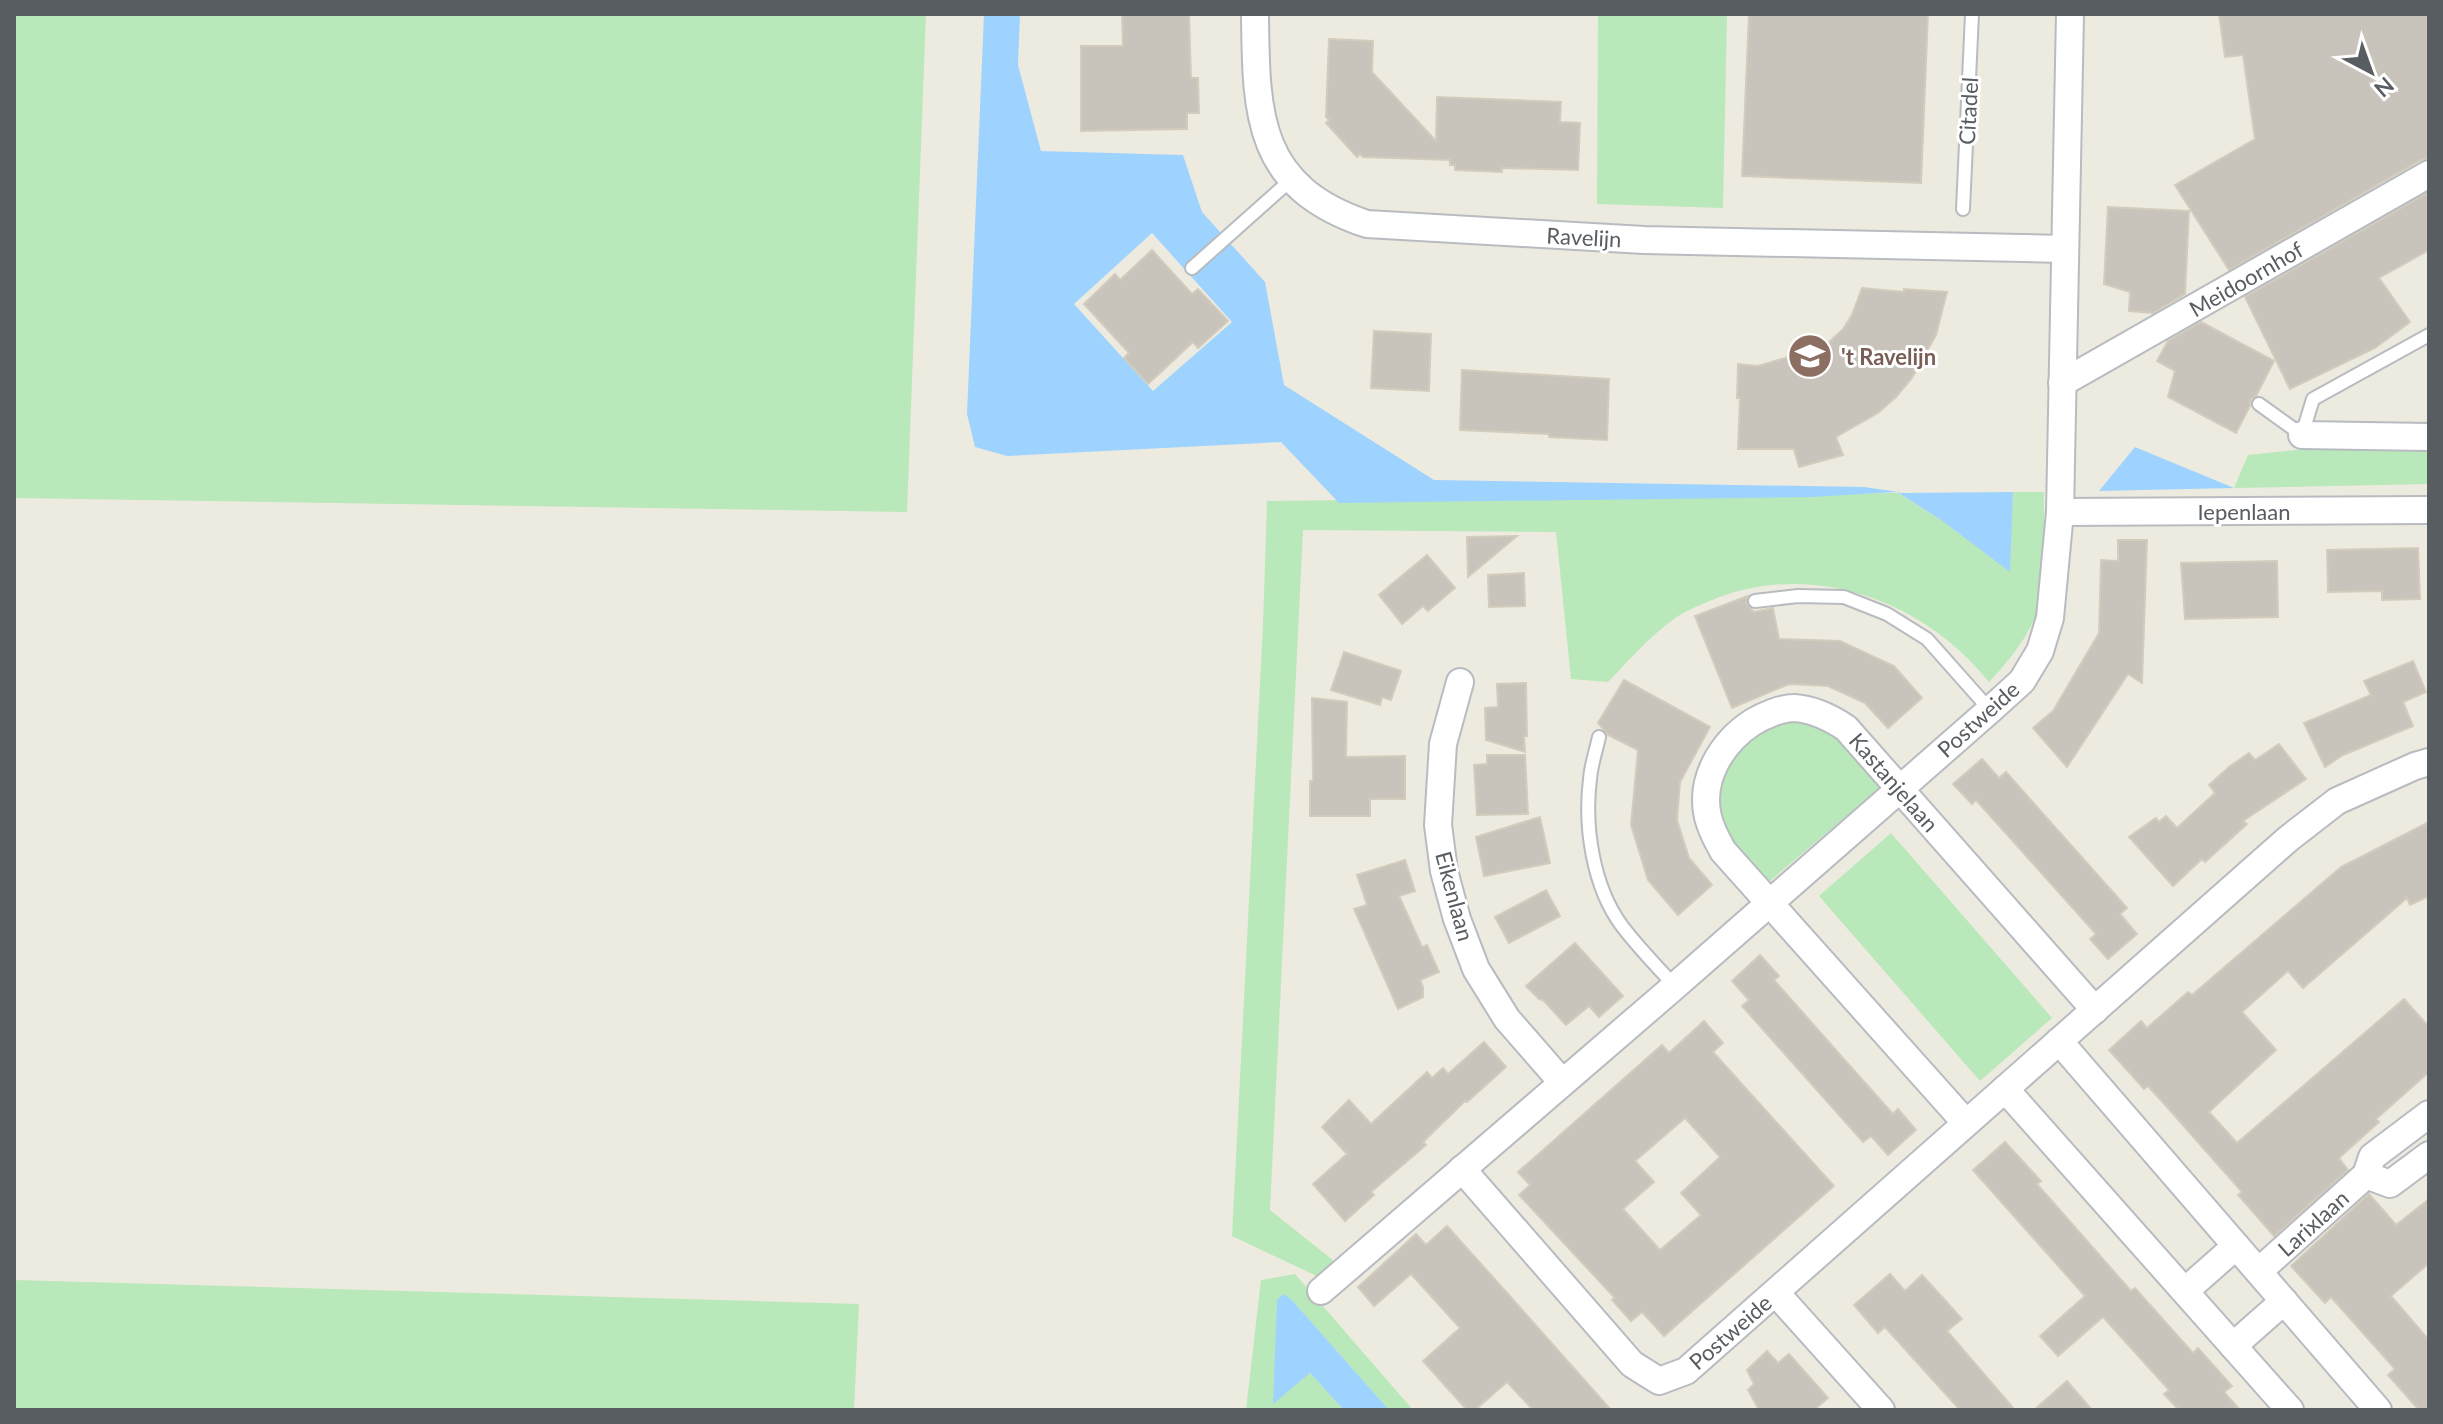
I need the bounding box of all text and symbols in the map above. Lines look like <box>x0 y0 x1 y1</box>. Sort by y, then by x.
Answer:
north arrow <box>2331 32 2411 112</box>
text: N <box>2369 72 2400 103</box>
street label: Citadel <box>1953 76 1983 146</box>
street label: Ravelijn <box>1546 222 1622 252</box>
street label: Meidoornhof <box>2184 235 2308 322</box>
school or university icon: 't Ravelijn <box>1786 332 1834 380</box>
place label: 't Ravelijn <box>1841 343 1936 370</box>
street label: Iepenlaan <box>2198 498 2291 525</box>
street label: Postweide <box>1932 675 2024 763</box>
street label: Kastanjelaan <box>1844 727 1944 837</box>
street label: Eikenlaan <box>1430 848 1480 944</box>
street label: Larixlaan <box>2272 1184 2354 1262</box>
street label: Postweide <box>1683 1289 1777 1375</box>

